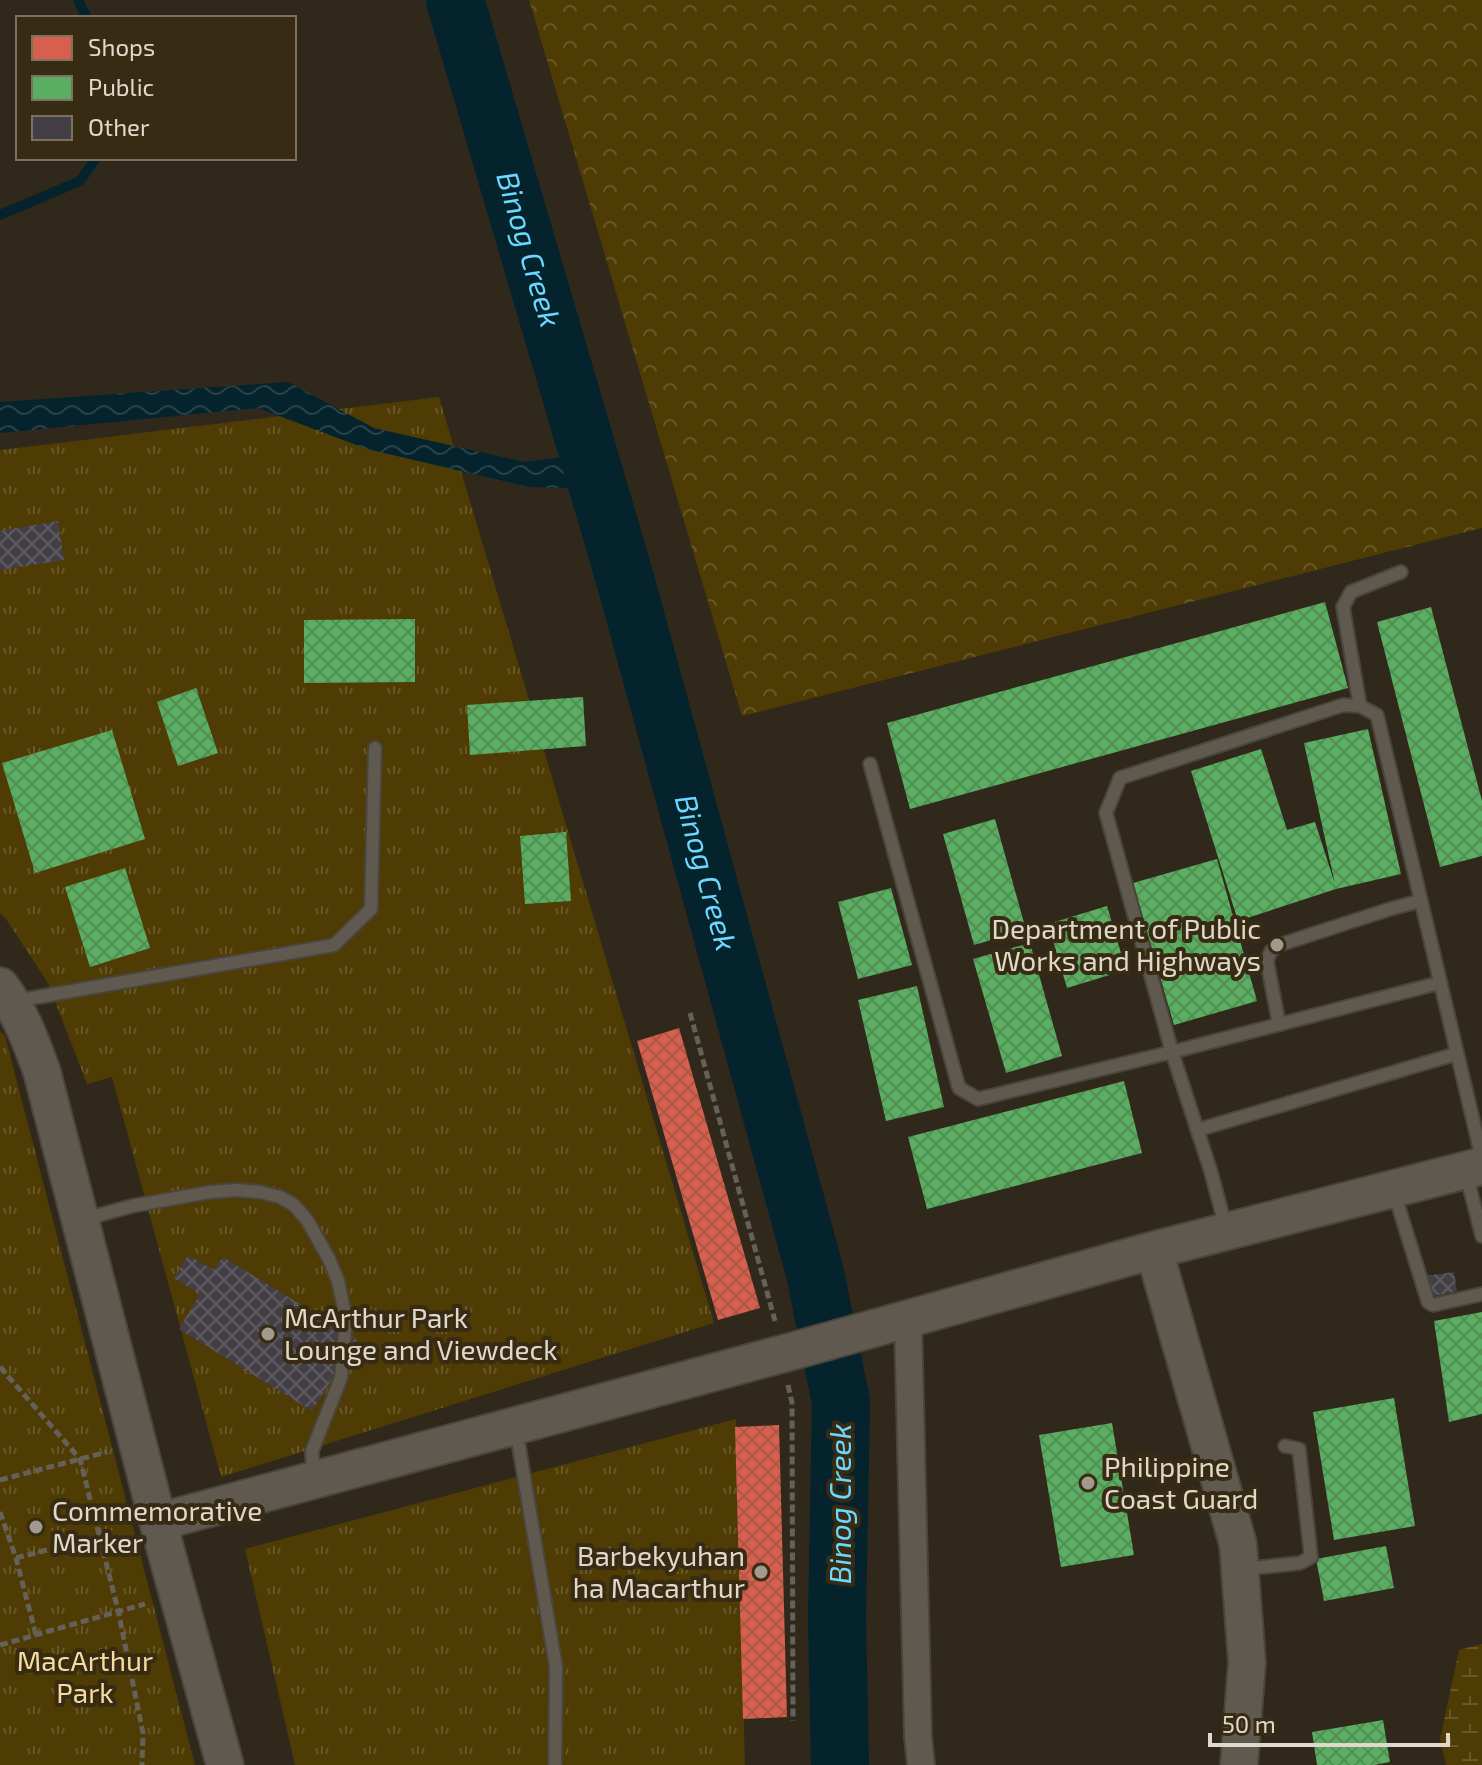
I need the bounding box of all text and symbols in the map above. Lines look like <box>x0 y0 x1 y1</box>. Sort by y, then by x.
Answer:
legend <box>16 16 296 160</box>
text: Shops <box>88 32 155 61</box>
text: Public <box>88 72 154 101</box>
text: Other <box>88 112 150 141</box>
water label: Binog Creek <box>490 167 570 331</box>
water label: Binog Creek <box>669 790 746 954</box>
place label: Department of Public Works and Highways <box>991 911 1261 977</box>
marker: Department of Public Works and Highways <box>1268 936 1286 954</box>
place label: McArthur Park Lounge and Viewdeck <box>284 1300 558 1366</box>
marker: McArthur Park Lounge and Viewdeck <box>259 1325 277 1343</box>
water label: Binog Creek <box>821 1424 857 1584</box>
place label: Philippine Coast Guard <box>1104 1449 1258 1515</box>
marker: Philippine Coast Guard <box>1079 1474 1097 1492</box>
place label: Commemorative Marker <box>52 1493 262 1559</box>
marker: Commemorative Marker <box>27 1518 45 1536</box>
place label: Barbekyuhan ha Macarthur <box>573 1538 745 1604</box>
marker: Barbekyuhan ha Macarthur <box>752 1563 770 1581</box>
park label: MacArthur Park <box>17 1643 153 1709</box>
scale bar <box>1210 1697 1448 1747</box>
text: 50 m <box>1222 1709 1276 1738</box>

